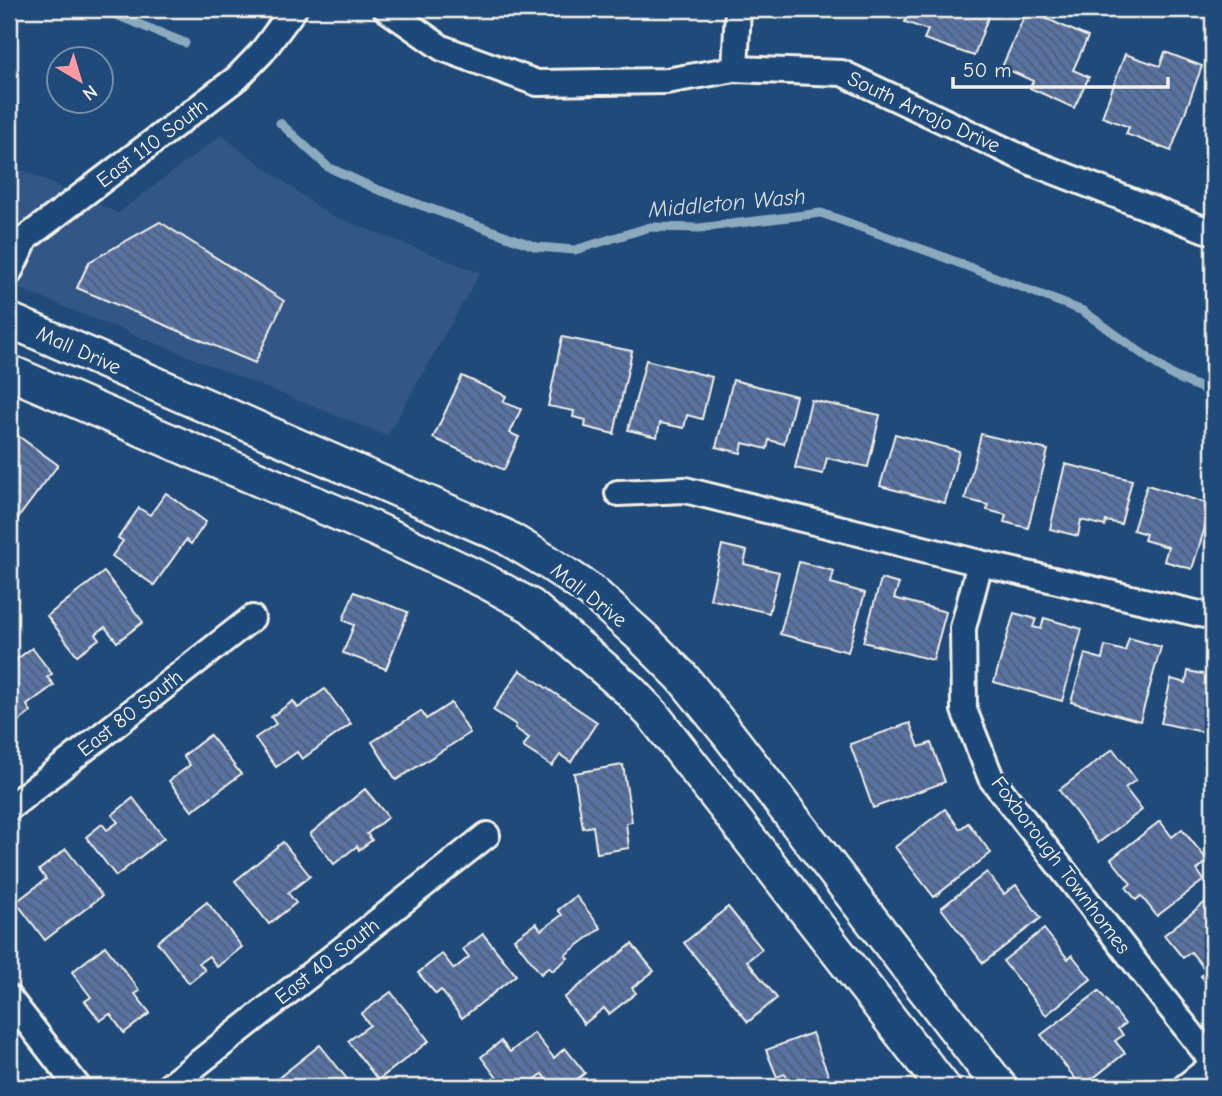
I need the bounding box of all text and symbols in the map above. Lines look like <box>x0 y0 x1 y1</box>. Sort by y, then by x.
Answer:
north arrow <box>46 46 116 116</box>
scale bar <box>953 46 1168 90</box>
text: 50 m <box>963 58 1012 82</box>
street label: South Arrojo Drive <box>844 66 1004 158</box>
text: N <box>78 80 102 105</box>
street label: East 110 South <box>92 94 212 192</box>
water label: Middleton Wash <box>646 183 807 223</box>
street label: Mall Drive <box>33 321 125 379</box>
street label: Mall Drive <box>546 558 632 632</box>
street label: East 80 South <box>73 665 187 761</box>
street label: Foxborough Townhomes <box>986 771 1136 959</box>
street label: East 40 South <box>270 913 384 1009</box>

